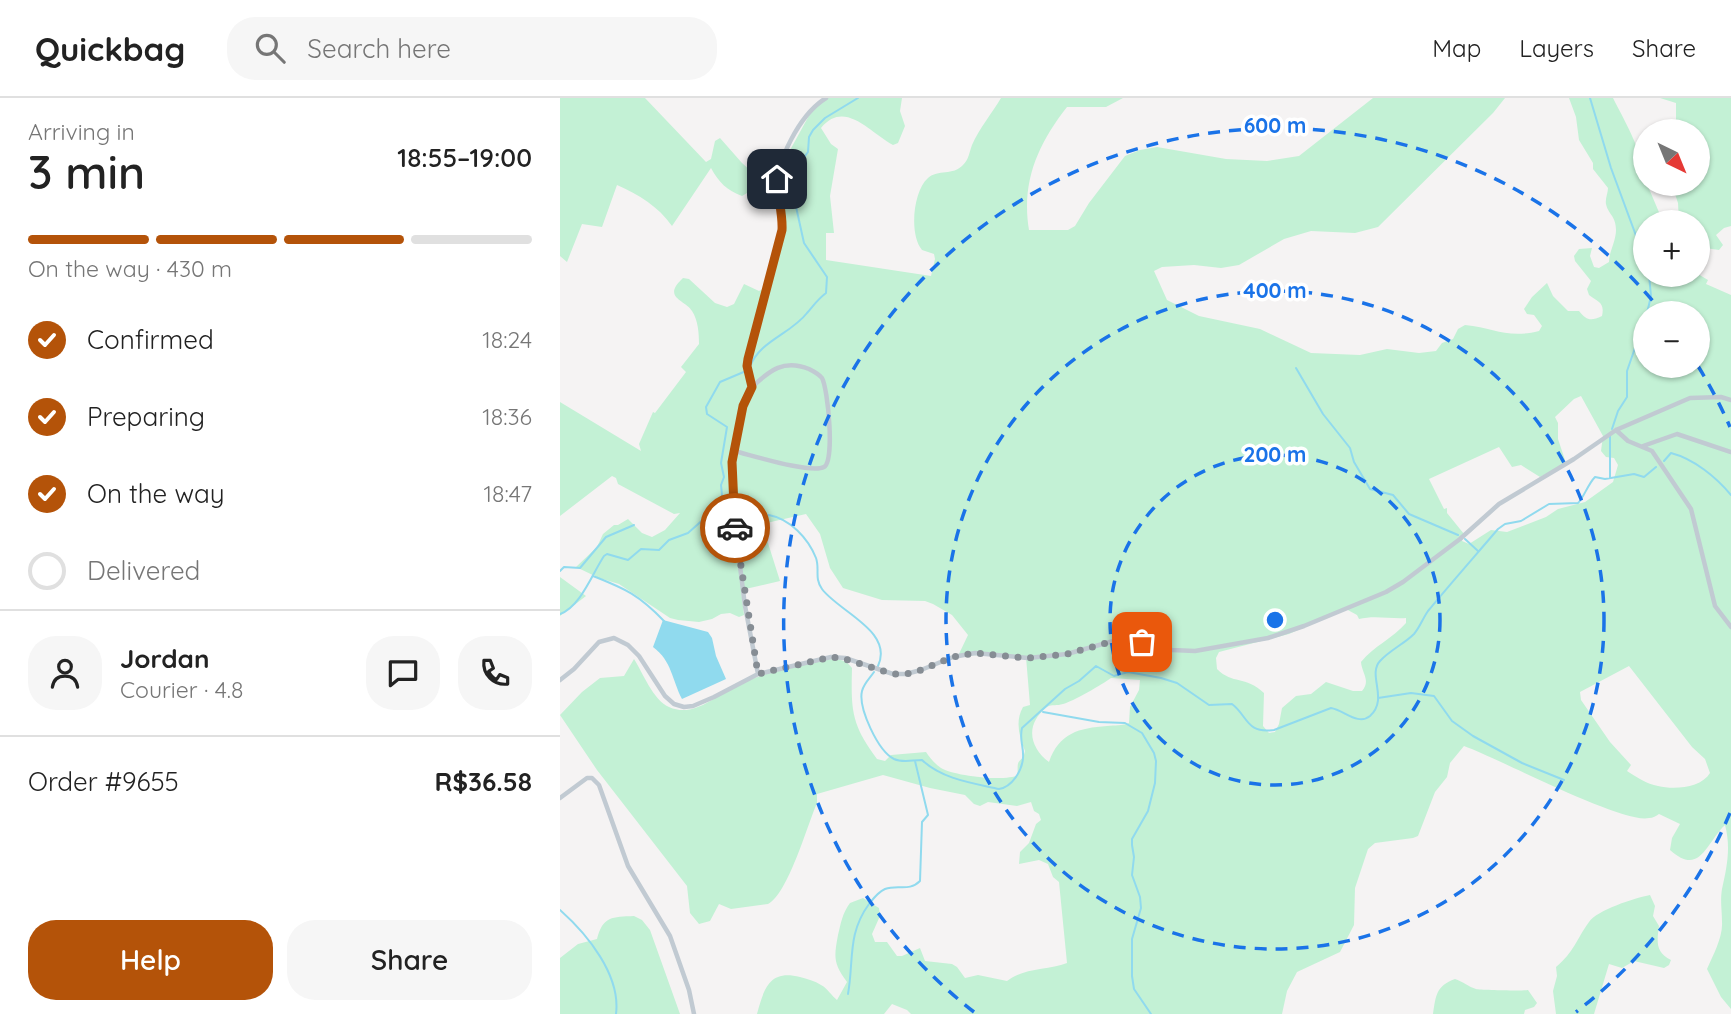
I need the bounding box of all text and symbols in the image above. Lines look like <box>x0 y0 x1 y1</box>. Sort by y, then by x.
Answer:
search box <box>227 17 717 80</box>
text: Quickbag <box>35 28 185 69</box>
icon: search <box>251 29 289 67</box>
text: Search here <box>307 32 451 65</box>
text: Map <box>1432 33 1481 63</box>
text: Layers <box>1519 33 1594 63</box>
text: Share <box>1632 33 1696 63</box>
text: 600 m <box>1244 112 1306 138</box>
text: Arriving in <box>28 117 135 146</box>
north arrow <box>1633 119 1710 196</box>
map controls <box>1633 119 1710 378</box>
text: 18:55–19:00 <box>397 141 532 174</box>
text: 3 min <box>28 143 145 201</box>
pin <box>747 149 807 209</box>
icon: home <box>758 160 796 198</box>
button: + <box>1633 210 1710 287</box>
text: On the way · 430 m <box>28 254 232 283</box>
text: 400 m <box>1243 277 1307 303</box>
button: − <box>1633 301 1710 378</box>
icon: check <box>28 321 66 359</box>
text: Confirmed <box>87 323 214 356</box>
text: 18:24 <box>482 325 532 354</box>
icon: check <box>28 398 66 436</box>
text: Preparing <box>87 400 205 433</box>
text: 18:36 <box>482 402 532 431</box>
text: 200 m <box>1244 441 1306 467</box>
icon: check <box>28 475 66 513</box>
text: On the way <box>87 477 225 510</box>
text: 18:47 <box>484 479 532 508</box>
courier <box>700 493 770 563</box>
icon: car <box>716 509 754 547</box>
text: Delivered <box>87 554 200 587</box>
centre of rings <box>1263 608 1287 632</box>
pin <box>1112 612 1172 672</box>
icon: bag <box>1123 623 1161 661</box>
button: person <box>28 636 102 710</box>
button: chat <box>366 636 440 710</box>
button: phone <box>458 636 532 710</box>
text: Jordan <box>120 642 209 675</box>
text: Courier · 4.8 <box>120 675 243 704</box>
text: Order #9655 <box>28 765 179 798</box>
text: R$36.58 <box>435 765 532 798</box>
button: Help <box>28 920 273 1000</box>
button: Share <box>287 920 532 1000</box>

